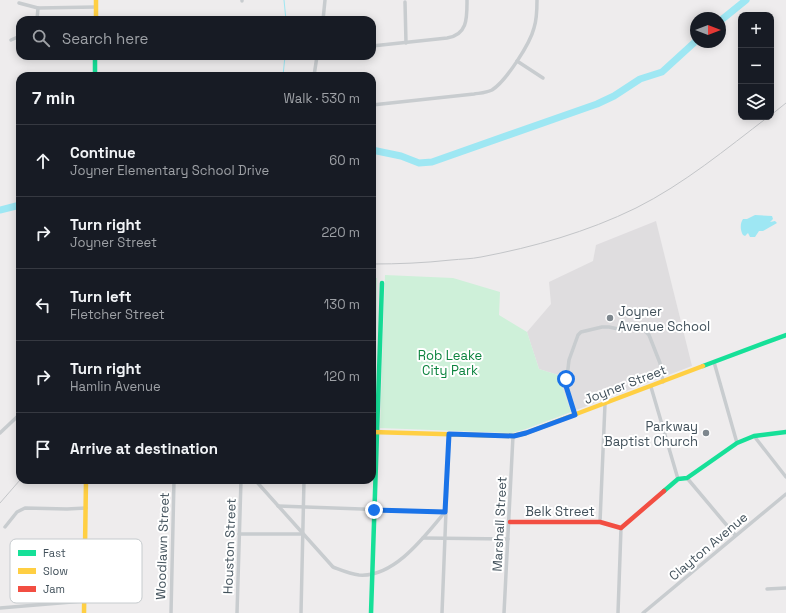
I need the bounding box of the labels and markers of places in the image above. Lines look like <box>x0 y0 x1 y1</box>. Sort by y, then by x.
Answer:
place label: Joyner Avenue School <box>618 303 710 335</box>
marker: Joyner Avenue School <box>605 313 615 323</box>
place label: Parkway Baptist Church <box>604 418 698 450</box>
marker: Parkway Baptist Church <box>701 428 711 438</box>

